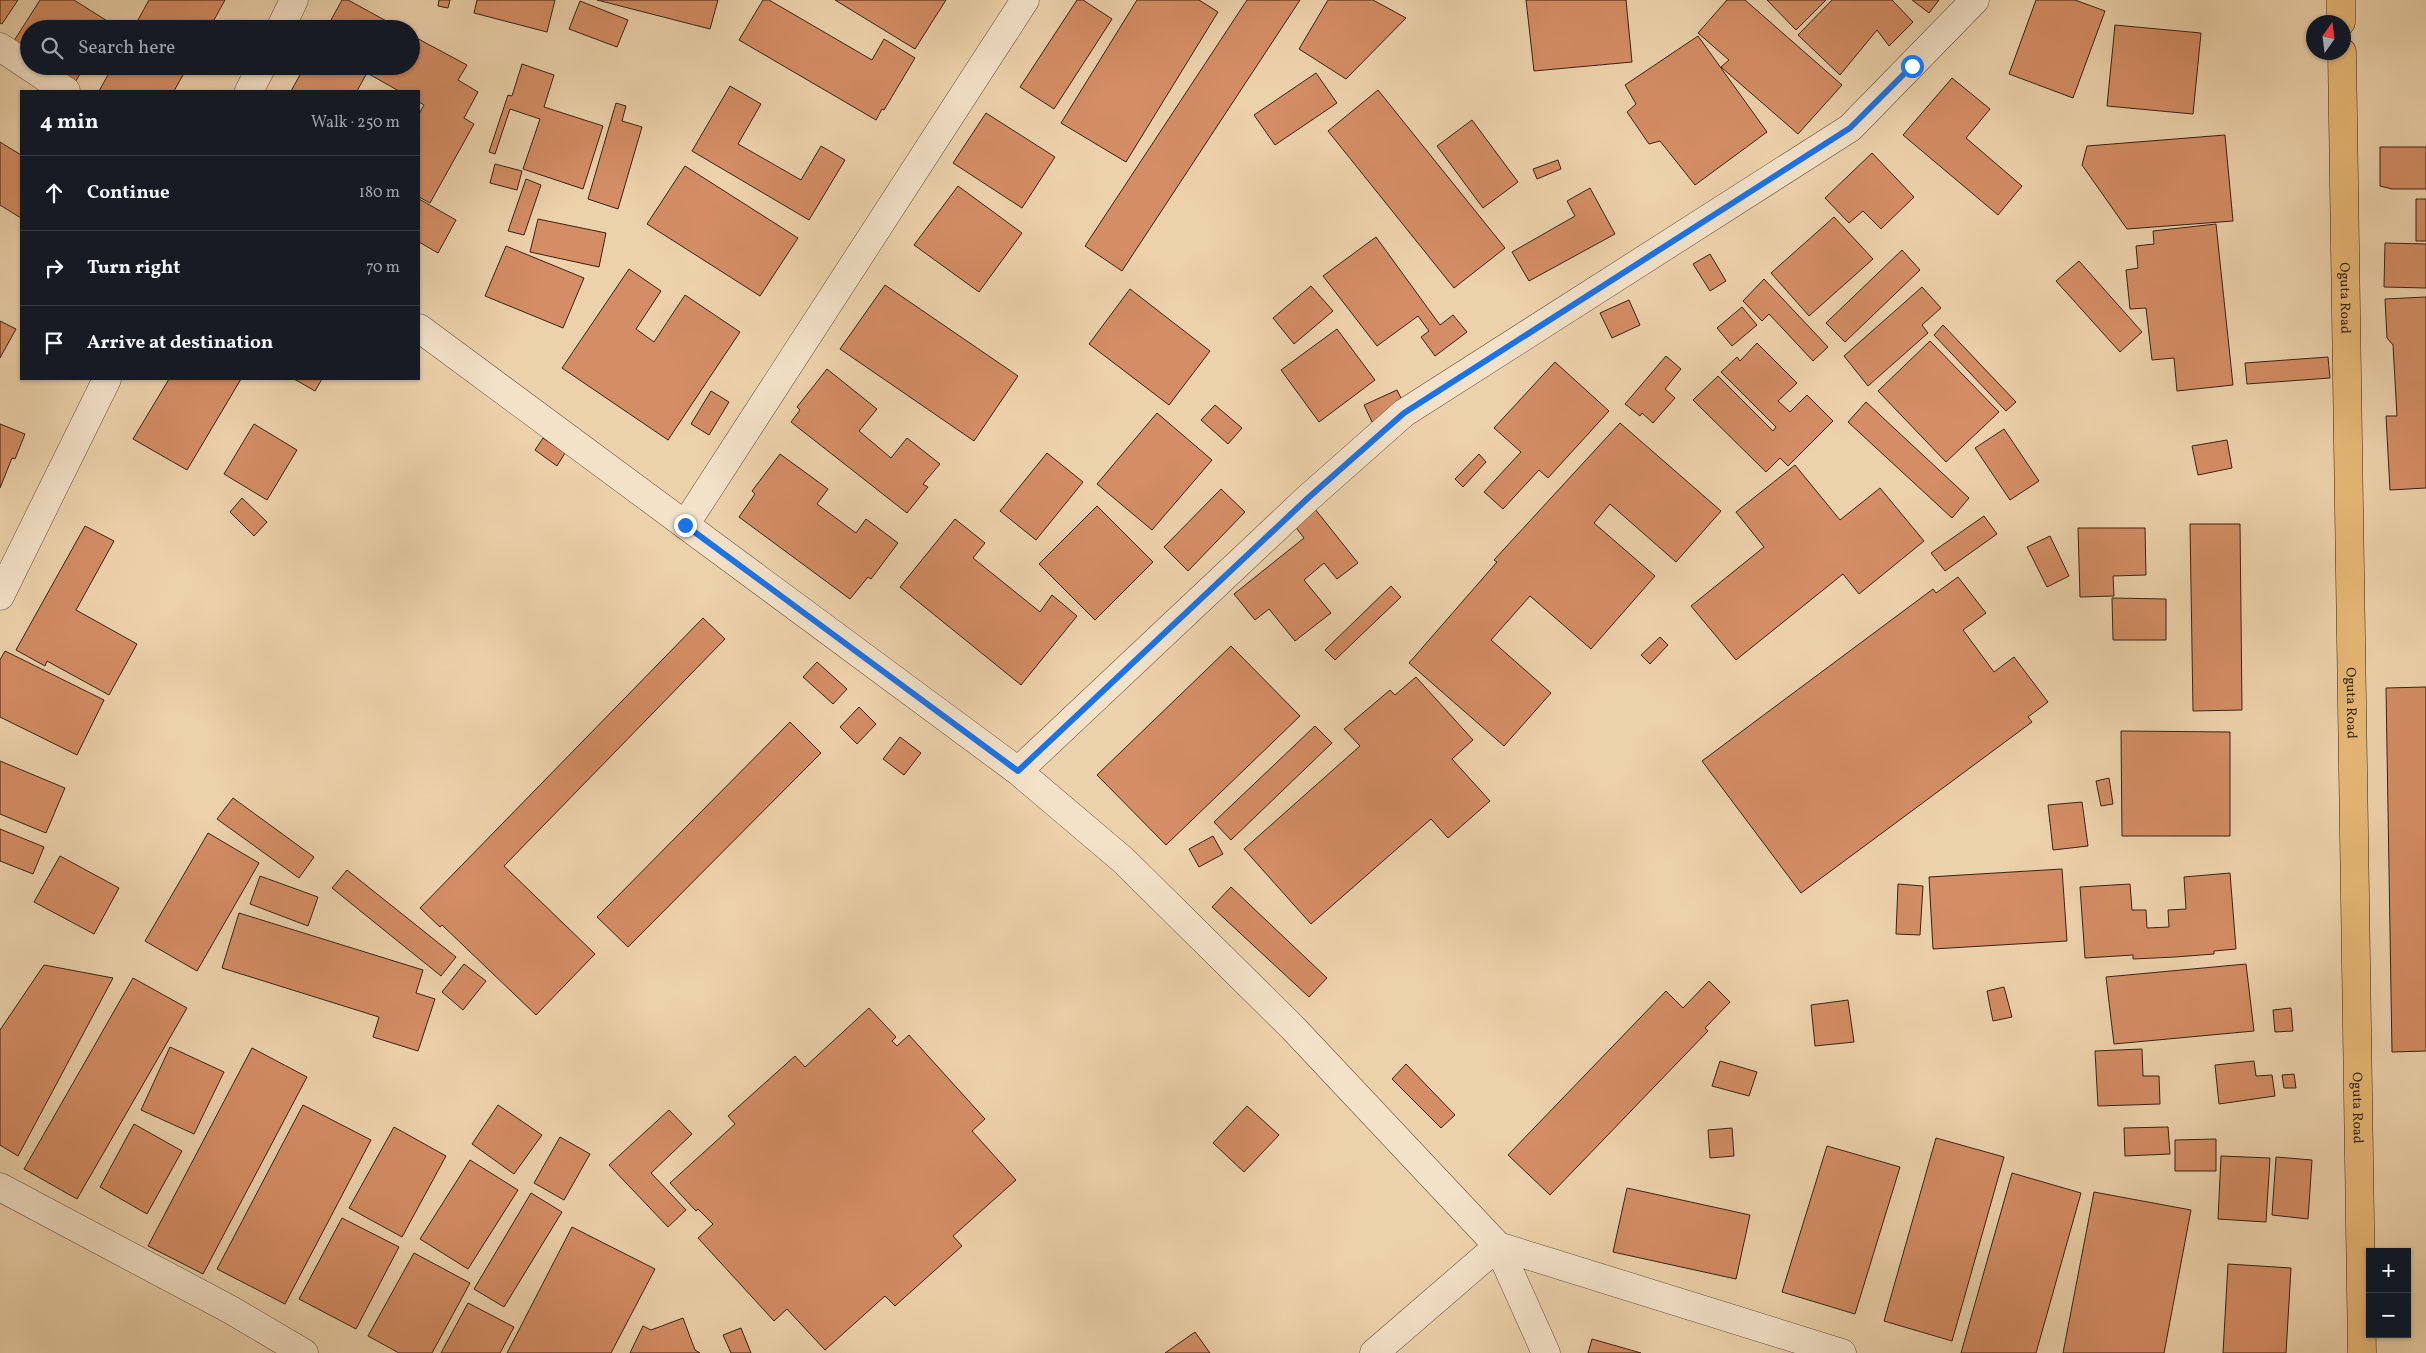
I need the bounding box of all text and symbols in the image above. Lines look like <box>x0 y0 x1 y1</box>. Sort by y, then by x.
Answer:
north arrow <box>2306 15 2351 60</box>
search box <box>20 20 420 75</box>
icon: search <box>38 34 66 62</box>
text: Search here <box>78 35 175 61</box>
route start <box>1901 55 1924 78</box>
text: 4 min <box>40 108 99 137</box>
text: Walk · 250 m <box>311 112 400 134</box>
icon: ahead <box>40 179 68 207</box>
text: Continue <box>87 180 170 206</box>
text: 180 m <box>359 182 400 204</box>
icon: right <box>40 254 68 282</box>
text: Turn right <box>87 255 180 281</box>
text: 70 m <box>366 257 400 279</box>
street label: Oguta Road <box>2334 262 2354 334</box>
icon: arrive <box>40 329 68 357</box>
text: Arrive at destination <box>87 330 273 356</box>
route end <box>674 514 697 537</box>
street label: Oguta Road <box>2340 667 2361 739</box>
street label: Oguta Road <box>2347 1072 2367 1144</box>
map controls <box>2366 1248 2411 1338</box>
button: + <box>2366 1248 2411 1293</box>
button: − <box>2366 1293 2411 1338</box>

